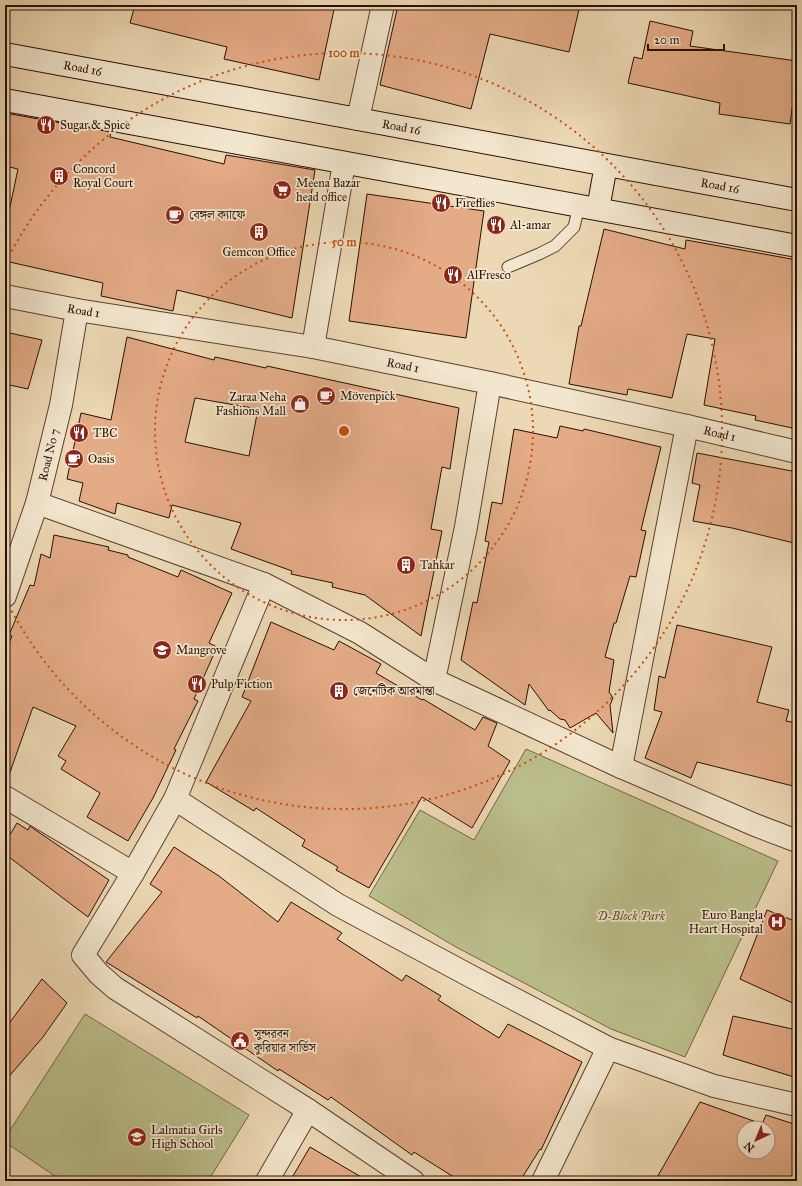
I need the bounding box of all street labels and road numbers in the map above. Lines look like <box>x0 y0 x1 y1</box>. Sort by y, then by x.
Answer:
street label: Road 16 <box>62 58 104 79</box>
street label: Road 16 <box>381 117 423 138</box>
street label: Road 16 <box>699 175 741 196</box>
street label: Road 1 <box>66 301 101 321</box>
street label: Road 1 <box>385 355 421 375</box>
street label: Road 1 <box>702 423 737 444</box>
street label: Road No 7 <box>36 427 62 482</box>

